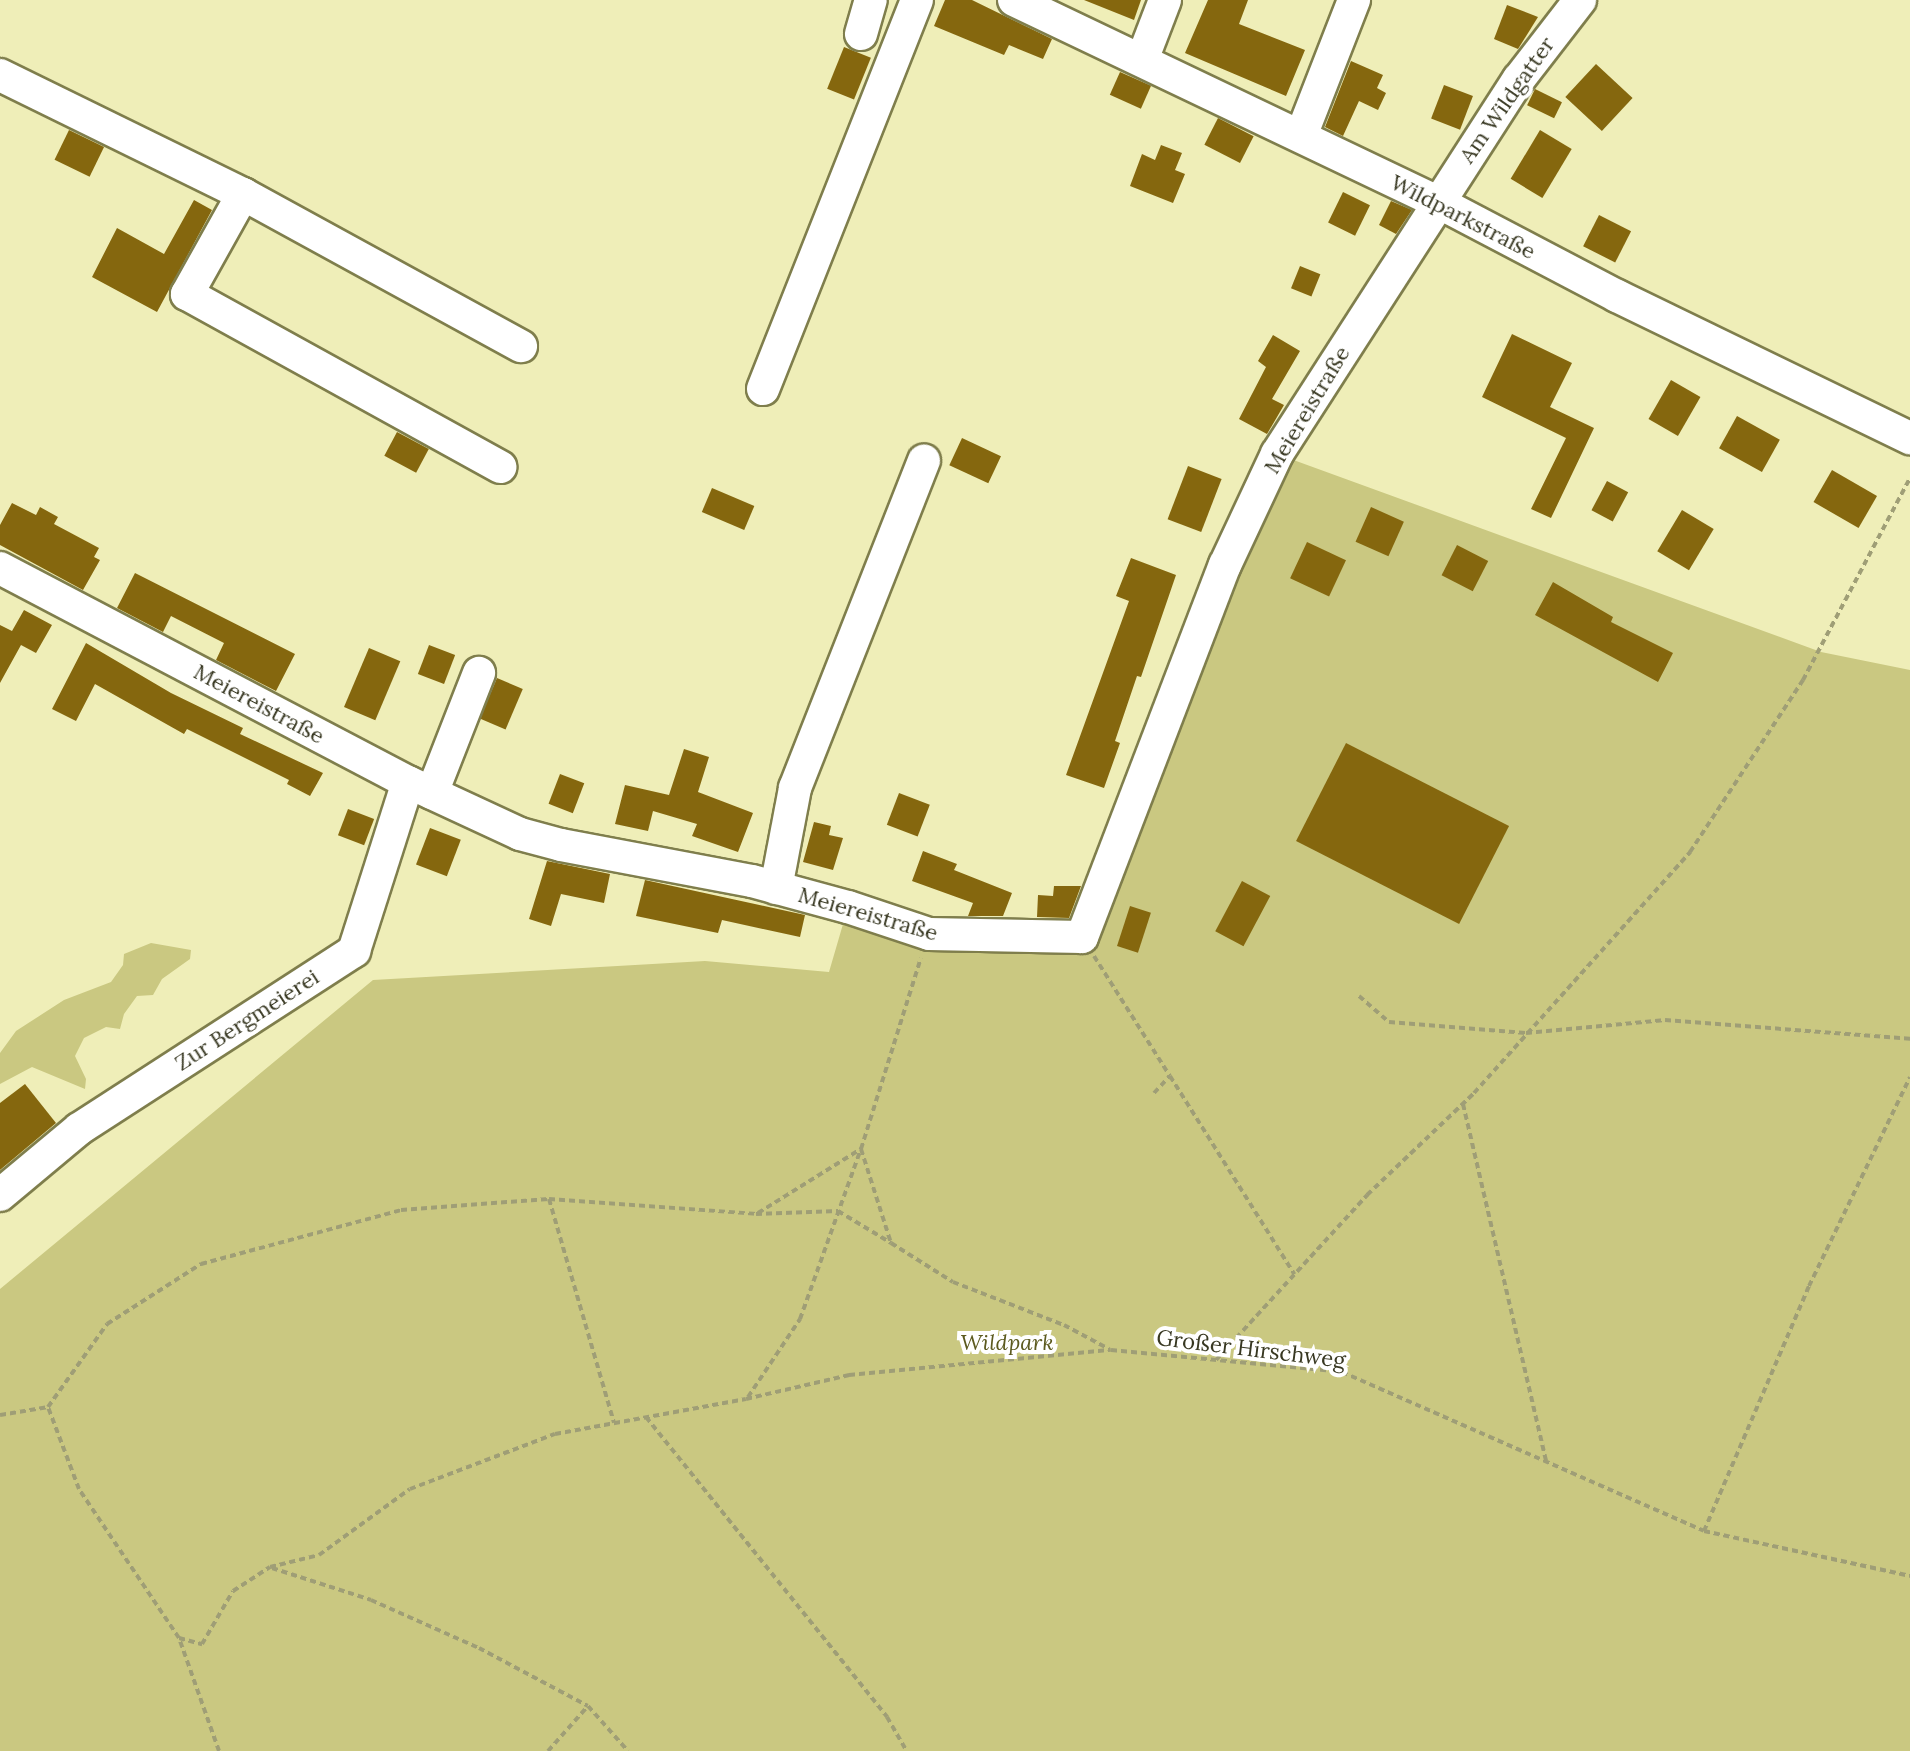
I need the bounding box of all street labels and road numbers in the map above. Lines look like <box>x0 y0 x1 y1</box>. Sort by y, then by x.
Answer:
street label: Am Wildgatter <box>1454 32 1560 168</box>
street label: Wildparkstraße <box>1386 169 1540 265</box>
street label: Meiereistraße <box>1259 342 1355 478</box>
street label: Meiereistraße <box>189 659 329 749</box>
street label: Meiereistraße <box>795 881 941 947</box>
street label: Zur Bergmeierei <box>170 964 324 1076</box>
street label: Großer Hirschweg <box>1155 1324 1347 1374</box>

